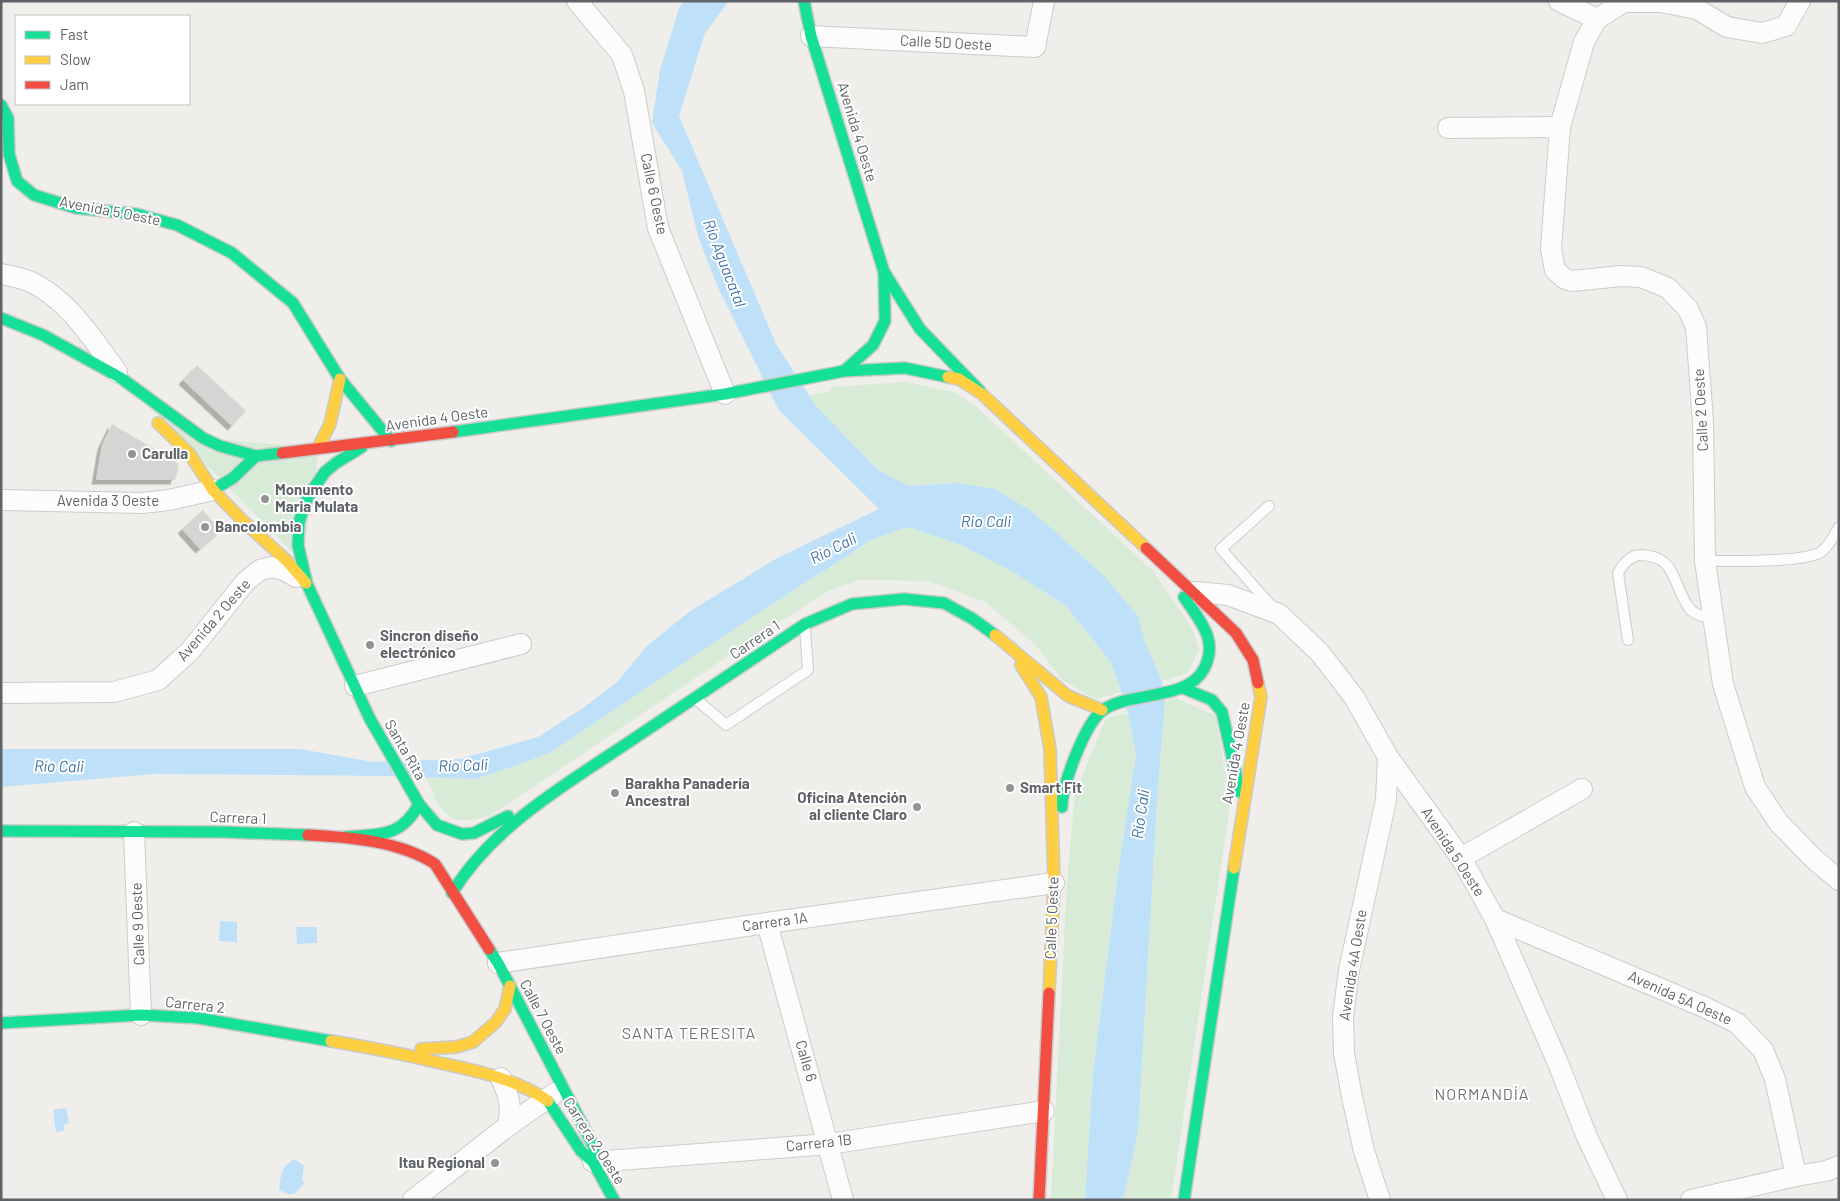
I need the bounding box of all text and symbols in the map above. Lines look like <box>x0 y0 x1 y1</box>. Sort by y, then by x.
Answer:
legend <box>15 15 190 105</box>
text: Fast <box>60 25 88 43</box>
street label: Calle 5D Oeste <box>900 31 993 53</box>
text: Slow <box>60 50 91 68</box>
text: Jam <box>60 75 89 93</box>
street label: Avenida 4 Oeste <box>834 80 882 184</box>
street label: Calle 6 Oeste <box>638 151 672 236</box>
street label: Avenida 5 Oeste <box>58 191 162 229</box>
water label: Río Aguacatal <box>700 216 751 310</box>
street label: Calle 2 Oeste <box>1689 368 1711 452</box>
street label: Avenida 4 Oeste <box>385 402 489 434</box>
place label: Carulla <box>142 444 188 462</box>
marker: Carulla <box>126 448 138 460</box>
place label: Monumento Maria Mulata <box>275 480 358 515</box>
street label: Avenida 3 Oeste <box>57 491 159 509</box>
marker: Monumento Maria Mulata <box>259 493 271 505</box>
water label: Rio Cali <box>961 511 1011 530</box>
place label: Bancolombia <box>215 517 301 535</box>
marker: Bancolombia <box>199 521 211 533</box>
water label: Río Cali <box>806 528 859 567</box>
street label: Avenida 2 Oeste <box>173 575 254 664</box>
street label: Carrera 1 <box>726 616 783 663</box>
place label: Sincron diseño electrónico <box>380 626 479 661</box>
marker: Sincron diseño electrónico <box>364 639 376 651</box>
street label: Avenida 4 Oeste <box>1217 700 1253 805</box>
street label: Santa Rita <box>381 716 430 783</box>
water label: Río Cali <box>438 754 488 775</box>
water label: Río Cali <box>34 756 84 775</box>
place label: Barakha Panadería Ancestral <box>625 774 750 809</box>
place label: Smart Fit <box>1020 778 1082 796</box>
marker: Smart Fit <box>1004 782 1016 794</box>
marker: Barakha Panadería Ancestral <box>609 787 621 799</box>
place label: Oficina Atención al cliente Claro <box>797 788 907 823</box>
water label: Río Cali <box>1127 788 1152 840</box>
marker: Oficina Atención al cliente Claro <box>911 801 923 813</box>
street label: Avenida 5 Oeste <box>1418 804 1489 899</box>
street label: Carrera 1 <box>209 807 267 827</box>
street label: Calle 5 Oeste <box>1041 876 1061 960</box>
street label: Calle 9 Oeste <box>127 882 147 966</box>
street label: Carrera 1A <box>741 908 809 935</box>
street label: Avenida 4A Oeste <box>1334 908 1370 1022</box>
street label: Avenida 5A Oeste <box>1626 966 1735 1028</box>
street label: Calle 7 Oeste <box>517 976 571 1057</box>
street label: Carrera 2 <box>165 992 226 1016</box>
district label: SANTA TERESITA <box>622 1023 756 1042</box>
street label: Calle 6 <box>792 1038 821 1084</box>
district label: NORMANDÍA <box>1434 1084 1530 1103</box>
street label: Carrera 2 Oeste <box>560 1094 630 1187</box>
street label: Carrera 1B <box>785 1130 853 1154</box>
place label: Itau Regional <box>399 1153 485 1171</box>
marker: Itau Regional <box>489 1157 501 1169</box>

